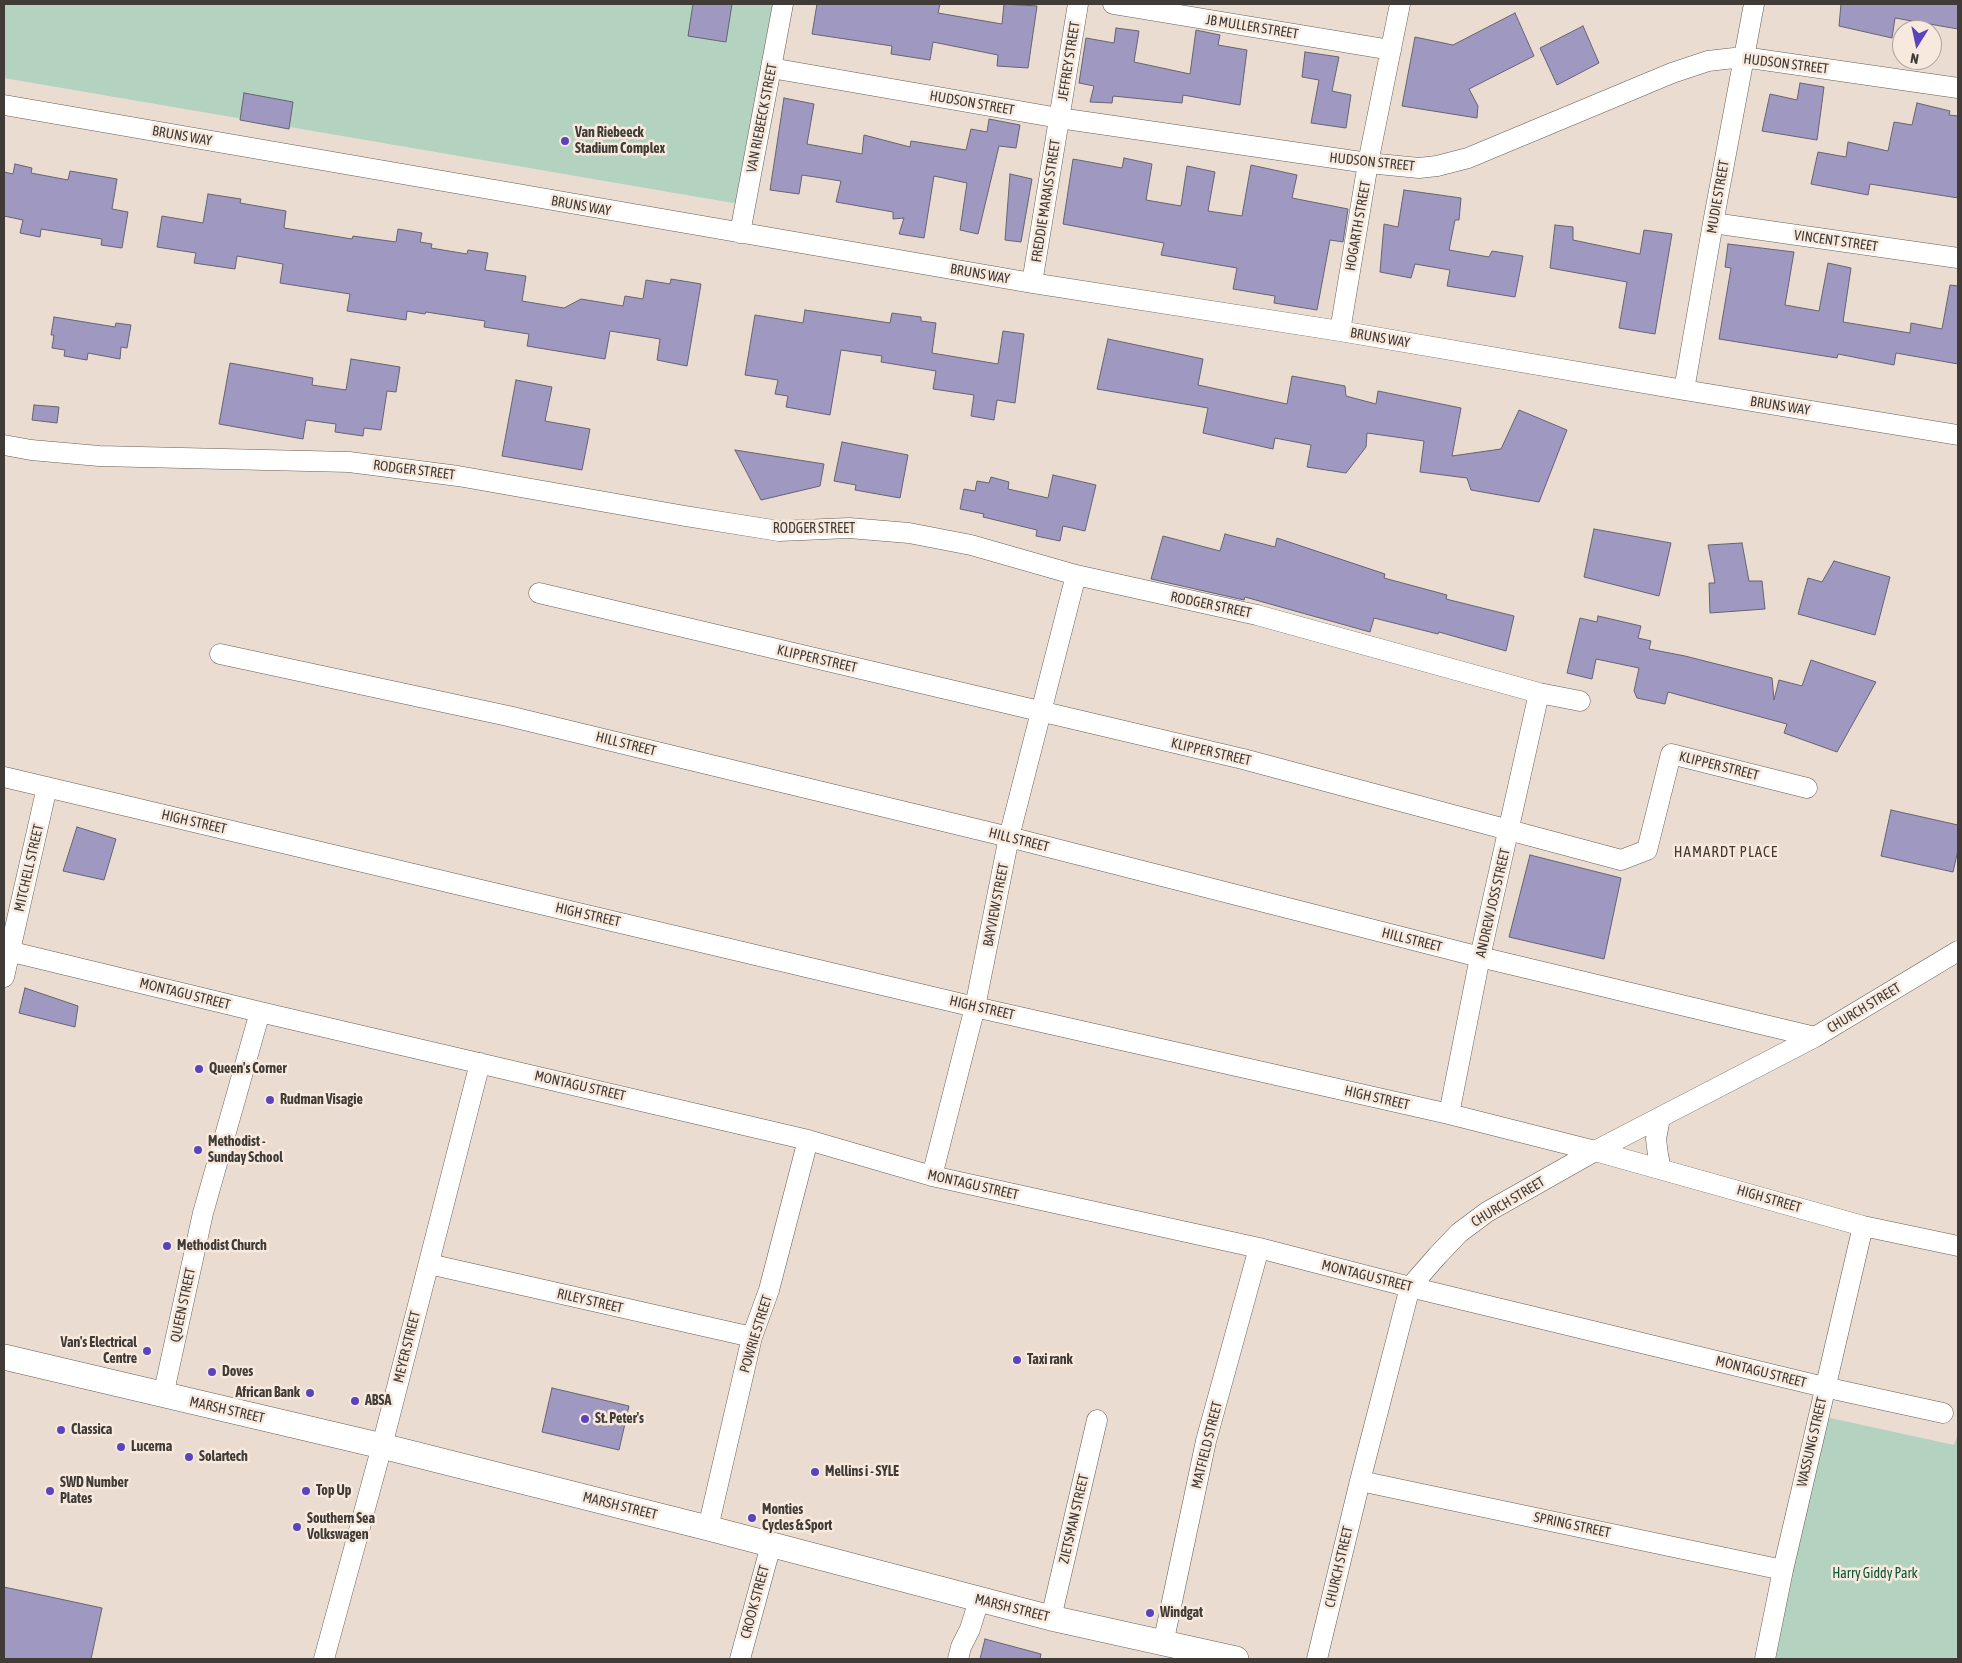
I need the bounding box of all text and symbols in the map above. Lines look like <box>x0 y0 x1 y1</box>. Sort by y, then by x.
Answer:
street label: JB MULLER STREET <box>1205 11 1299 43</box>
street label: JEFFREY STREET <box>1054 20 1084 102</box>
north arrow <box>1892 20 1942 70</box>
street label: HUDSON STREET <box>1743 50 1829 78</box>
text: N <box>1909 50 1920 67</box>
street label: VAN RIEBEECK STREET <box>743 62 781 174</box>
street label: HUDSON STREET <box>928 87 1016 119</box>
street label: BRUNS WAY <box>151 122 213 150</box>
place label: Van Riebeeck Stadium Complex <box>575 125 665 158</box>
marker: Van Riebeeck Stadium Complex <box>559 135 571 147</box>
street label: FREDDIE MARAIS STREET <box>1028 138 1064 264</box>
street label: HUDSON STREET <box>1329 149 1415 175</box>
street label: MUDIE STREET <box>1703 159 1733 235</box>
street label: HOGARTH STREET <box>1342 180 1374 272</box>
street label: BRUNS WAY <box>550 192 612 220</box>
street label: VINCENT STREET <box>1793 227 1879 255</box>
street label: BRUNS WAY <box>949 260 1011 288</box>
street label: BRUNS WAY <box>1349 324 1411 352</box>
street label: BRUNS WAY <box>1749 393 1811 419</box>
street label: RODGER STREET <box>372 457 456 483</box>
street label: RODGER STREET <box>773 521 855 537</box>
street label: RODGER STREET <box>1169 588 1253 622</box>
street label: KLIPPER STREET <box>775 642 859 676</box>
street label: HILL STREET <box>594 728 658 760</box>
street label: KLIPPER STREET <box>1169 735 1253 769</box>
street label: KLIPPER STREET <box>1677 748 1761 784</box>
street label: HIGH STREET <box>160 806 228 838</box>
street label: MITCHELL STREET <box>11 823 47 913</box>
street label: HILL STREET <box>987 824 1051 856</box>
district label: HAMARDT PLACE <box>1672 843 1780 861</box>
street label: ANDREW JOSS STREET <box>1472 847 1514 959</box>
street label: BAYVIEW STREET <box>980 862 1012 948</box>
street label: HIGH STREET <box>554 899 622 931</box>
street label: HILL STREET <box>1380 924 1444 956</box>
street label: MONTAGU STREET <box>138 975 232 1013</box>
street label: CHURCH STREET <box>1824 979 1904 1037</box>
street label: HIGH STREET <box>948 992 1016 1024</box>
place label: Queen's Corner <box>209 1061 287 1077</box>
marker: Queen's Corner <box>193 1063 205 1075</box>
street label: MONTAGU STREET <box>533 1067 627 1105</box>
street label: HIGH STREET <box>1343 1082 1411 1114</box>
place label: Rudman Visagie <box>280 1092 363 1108</box>
marker: Rudman Visagie <box>264 1094 276 1106</box>
place label: Methodist - Sunday School <box>208 1134 283 1166</box>
marker: Methodist - Sunday School <box>192 1144 204 1156</box>
street label: MONTAGU STREET <box>926 1166 1020 1204</box>
street label: CHURCH STREET <box>1468 1173 1548 1231</box>
street label: HIGH STREET <box>1735 1182 1803 1216</box>
place label: Methodist Church <box>177 1238 267 1254</box>
marker: Methodist Church <box>161 1240 173 1252</box>
street label: MONTAGU STREET <box>1320 1257 1414 1295</box>
street label: QUEEN STREET <box>167 1266 199 1344</box>
street label: RILEY STREET <box>555 1285 625 1317</box>
street label: POWRIE STREET <box>736 1293 776 1375</box>
street label: MEYER STREET <box>390 1309 424 1385</box>
place label: Van's Electrical Centre <box>61 1335 137 1368</box>
marker: Van's Electrical Centre <box>141 1345 153 1357</box>
place label: Taxi rank <box>1027 1352 1073 1368</box>
street label: MONTAGU STREET <box>1714 1353 1808 1391</box>
marker: Taxi rank <box>1011 1354 1023 1366</box>
place label: Doves <box>222 1364 253 1380</box>
marker: Doves <box>206 1366 218 1378</box>
place label: African Bank <box>235 1385 300 1401</box>
marker: African Bank <box>304 1387 316 1399</box>
street label: MARSH STREET <box>188 1393 266 1427</box>
place label: ABSA <box>365 1393 391 1409</box>
marker: ABSA <box>349 1395 361 1407</box>
street label: WASSUNG STREET <box>1794 1396 1830 1488</box>
street label: MATFIELD STREET <box>1188 1400 1226 1490</box>
place label: St. Peter's <box>595 1411 644 1427</box>
marker: St. Peter's <box>579 1413 591 1425</box>
place label: Classica <box>71 1422 112 1438</box>
marker: Classica <box>55 1424 67 1436</box>
place label: Lucerna <box>131 1439 172 1455</box>
marker: Lucerna <box>115 1441 127 1453</box>
place label: Solartech <box>199 1449 248 1465</box>
marker: Solartech <box>183 1451 195 1463</box>
place label: Mellins i - SYLE <box>825 1464 899 1480</box>
marker: Mellins i - SYLE <box>809 1466 821 1478</box>
street label: ZIETSMAN STREET <box>1056 1473 1092 1565</box>
place label: SWD Number Plates <box>60 1475 128 1508</box>
place label: Top Up <box>316 1483 351 1499</box>
marker: SWD Number Plates <box>44 1485 56 1497</box>
marker: Top Up <box>300 1485 312 1497</box>
street label: MARSH STREET <box>581 1489 659 1523</box>
place label: Monties Cycles & Sport <box>762 1502 832 1534</box>
street label: SPRING STREET <box>1532 1509 1612 1541</box>
place label: Southern Sea Volkswagen <box>307 1511 375 1544</box>
marker: Monties Cycles & Sport <box>746 1512 758 1524</box>
marker: Southern Sea Volkswagen <box>291 1521 303 1533</box>
street label: CHURCH STREET <box>1321 1525 1357 1609</box>
street label: CROOK STREET <box>737 1563 773 1641</box>
park label: Harry Giddy Park <box>1832 1566 1918 1582</box>
street label: MARSH STREET <box>973 1591 1051 1625</box>
place label: Windgat <box>1160 1605 1203 1621</box>
marker: Windgat <box>1144 1607 1156 1619</box>

